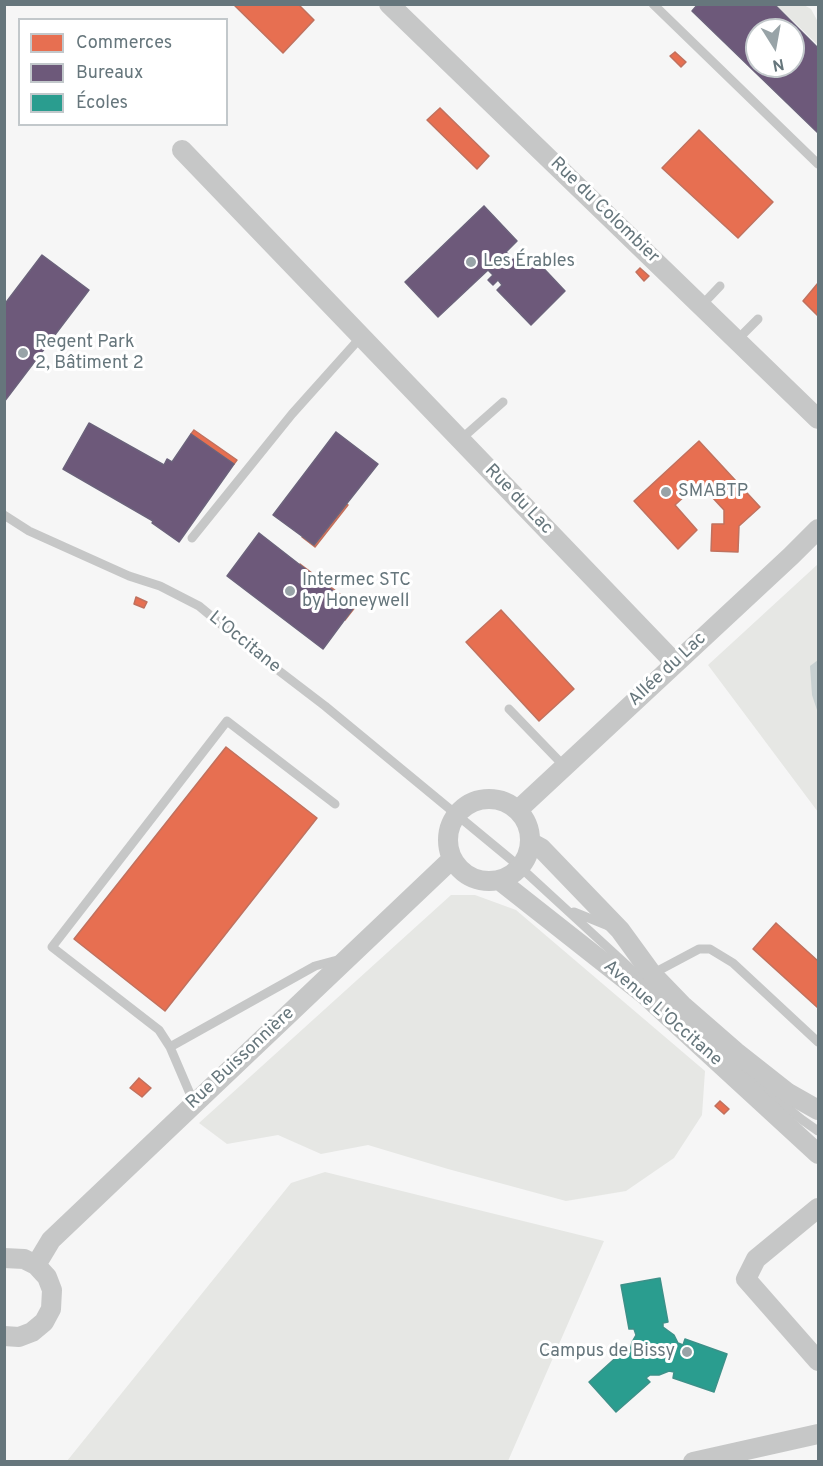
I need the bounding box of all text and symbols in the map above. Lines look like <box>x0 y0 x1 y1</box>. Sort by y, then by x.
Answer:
legend <box>18 18 228 126</box>
north arrow <box>745 18 805 78</box>
text: Commerces <box>76 32 172 55</box>
text: N <box>771 53 786 75</box>
text: Bureaux <box>76 62 143 85</box>
text: Écoles <box>76 92 128 115</box>
street label: Rue du Colombier <box>545 153 663 269</box>
place label: Les Érables <box>483 251 575 273</box>
marker: Les Érables <box>464 255 478 269</box>
place label: Regent Park 2, Bâtiment 2 <box>35 332 144 374</box>
marker: Regent Park 2, Bâtiment 2 <box>16 346 30 360</box>
street label: Rue du Lac <box>479 461 557 539</box>
place label: SMABTP <box>678 481 748 503</box>
marker: SMABTP <box>659 485 673 499</box>
place label: Intermec STC by Honeywell <box>302 570 411 612</box>
marker: Intermec STC by Honeywell <box>283 584 297 598</box>
street label: L'Occitane <box>204 608 284 678</box>
street label: Allée du Lac <box>625 629 711 711</box>
street label: Avenue L'Occitane <box>598 957 726 1071</box>
street label: Rue Buissonnière <box>183 1003 299 1115</box>
place label: Campus de Bissy <box>539 1341 675 1363</box>
marker: Campus de Bissy <box>680 1345 694 1359</box>

